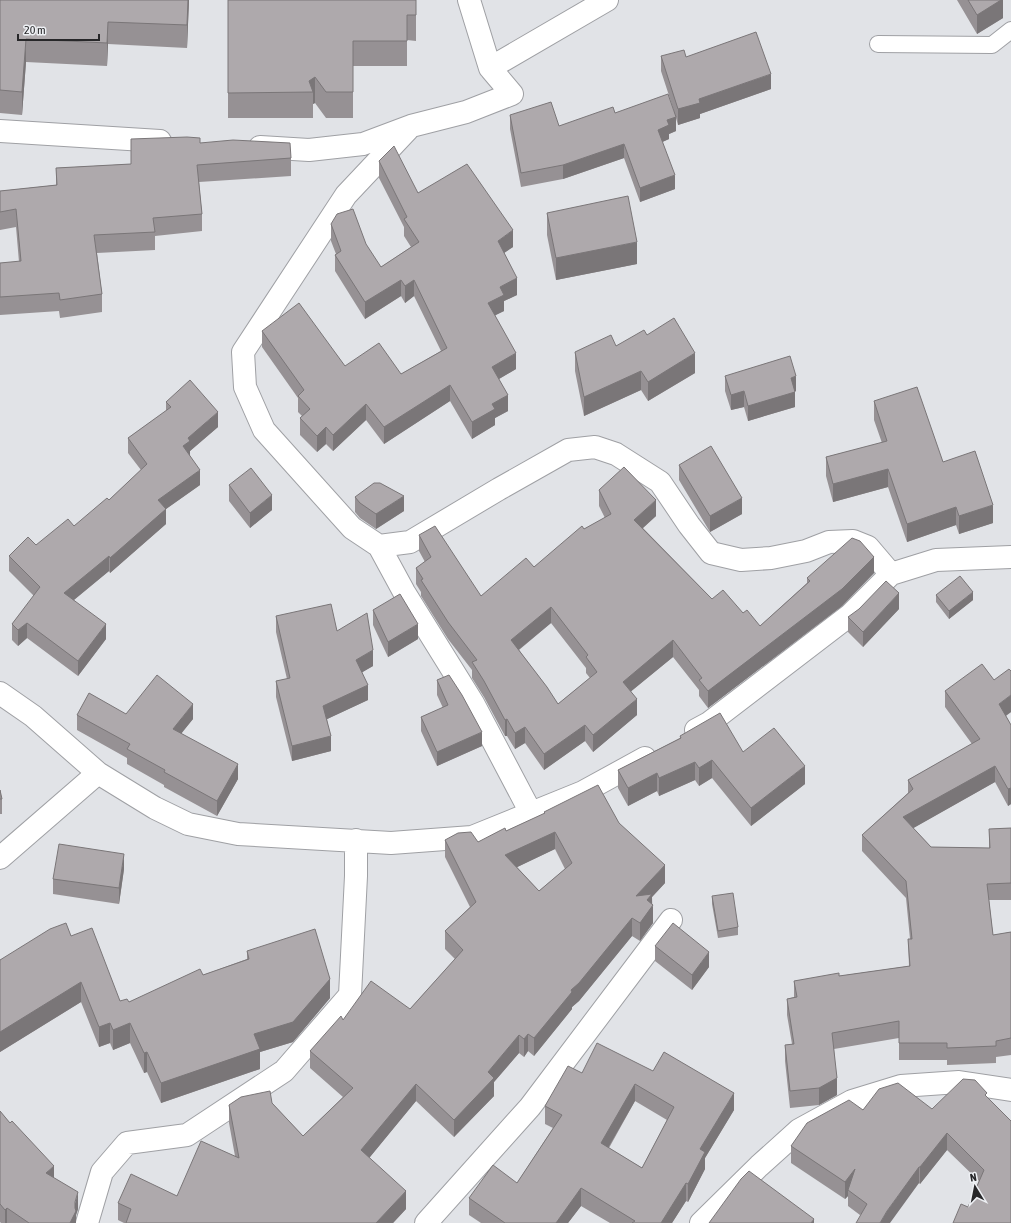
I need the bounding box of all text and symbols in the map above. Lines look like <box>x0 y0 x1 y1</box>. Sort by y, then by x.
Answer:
scale bar <box>18 16 99 42</box>
text: 20 m <box>24 23 46 37</box>
north arrow <box>955 1167 995 1207</box>
text: N <box>969 1171 978 1184</box>

